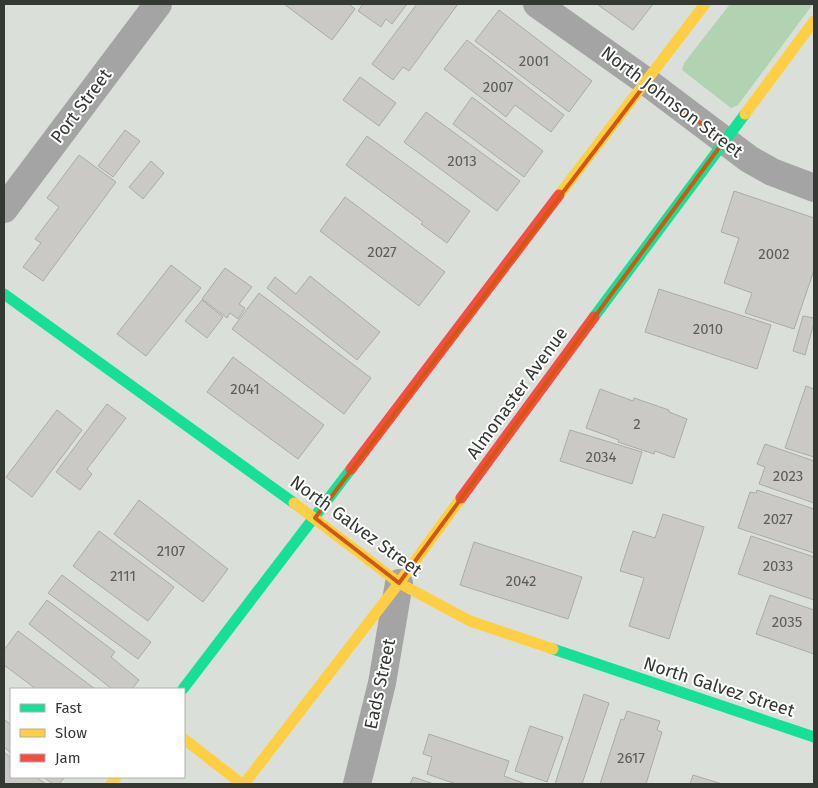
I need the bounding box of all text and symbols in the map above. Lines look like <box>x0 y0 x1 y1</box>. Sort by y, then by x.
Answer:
street label: North Johnson Street <box>597 42 748 163</box>
house number: 2001 <box>519 52 549 70</box>
street label: Port Street <box>46 64 116 148</box>
house number: 2007 <box>483 78 514 96</box>
house number: 2013 <box>447 152 477 170</box>
house number: 2027 <box>367 243 397 261</box>
house number: 2002 <box>758 245 790 263</box>
house number: 2010 <box>693 320 723 338</box>
street label: Almonaster Avenue <box>462 323 572 463</box>
house number: 2041 <box>230 380 260 398</box>
house number: 2 <box>633 415 641 433</box>
house number: 2034 <box>585 448 617 466</box>
house number: 2023 <box>773 467 803 485</box>
street label: North Galvez Street <box>286 471 427 582</box>
house number: 2027 <box>763 510 793 528</box>
house number: 2107 <box>157 542 185 560</box>
house number: 2033 <box>763 557 793 575</box>
house number: 2111 <box>110 567 136 585</box>
house number: 2042 <box>506 572 536 590</box>
house number: 2035 <box>772 613 802 631</box>
street label: Eads Street <box>360 636 400 731</box>
street label: North Galvez Street <box>641 652 798 722</box>
legend <box>10 688 185 778</box>
text: Fast <box>55 699 82 717</box>
text: Slow <box>55 724 87 742</box>
text: Jam <box>55 749 81 767</box>
house number: 2617 <box>617 749 645 767</box>

